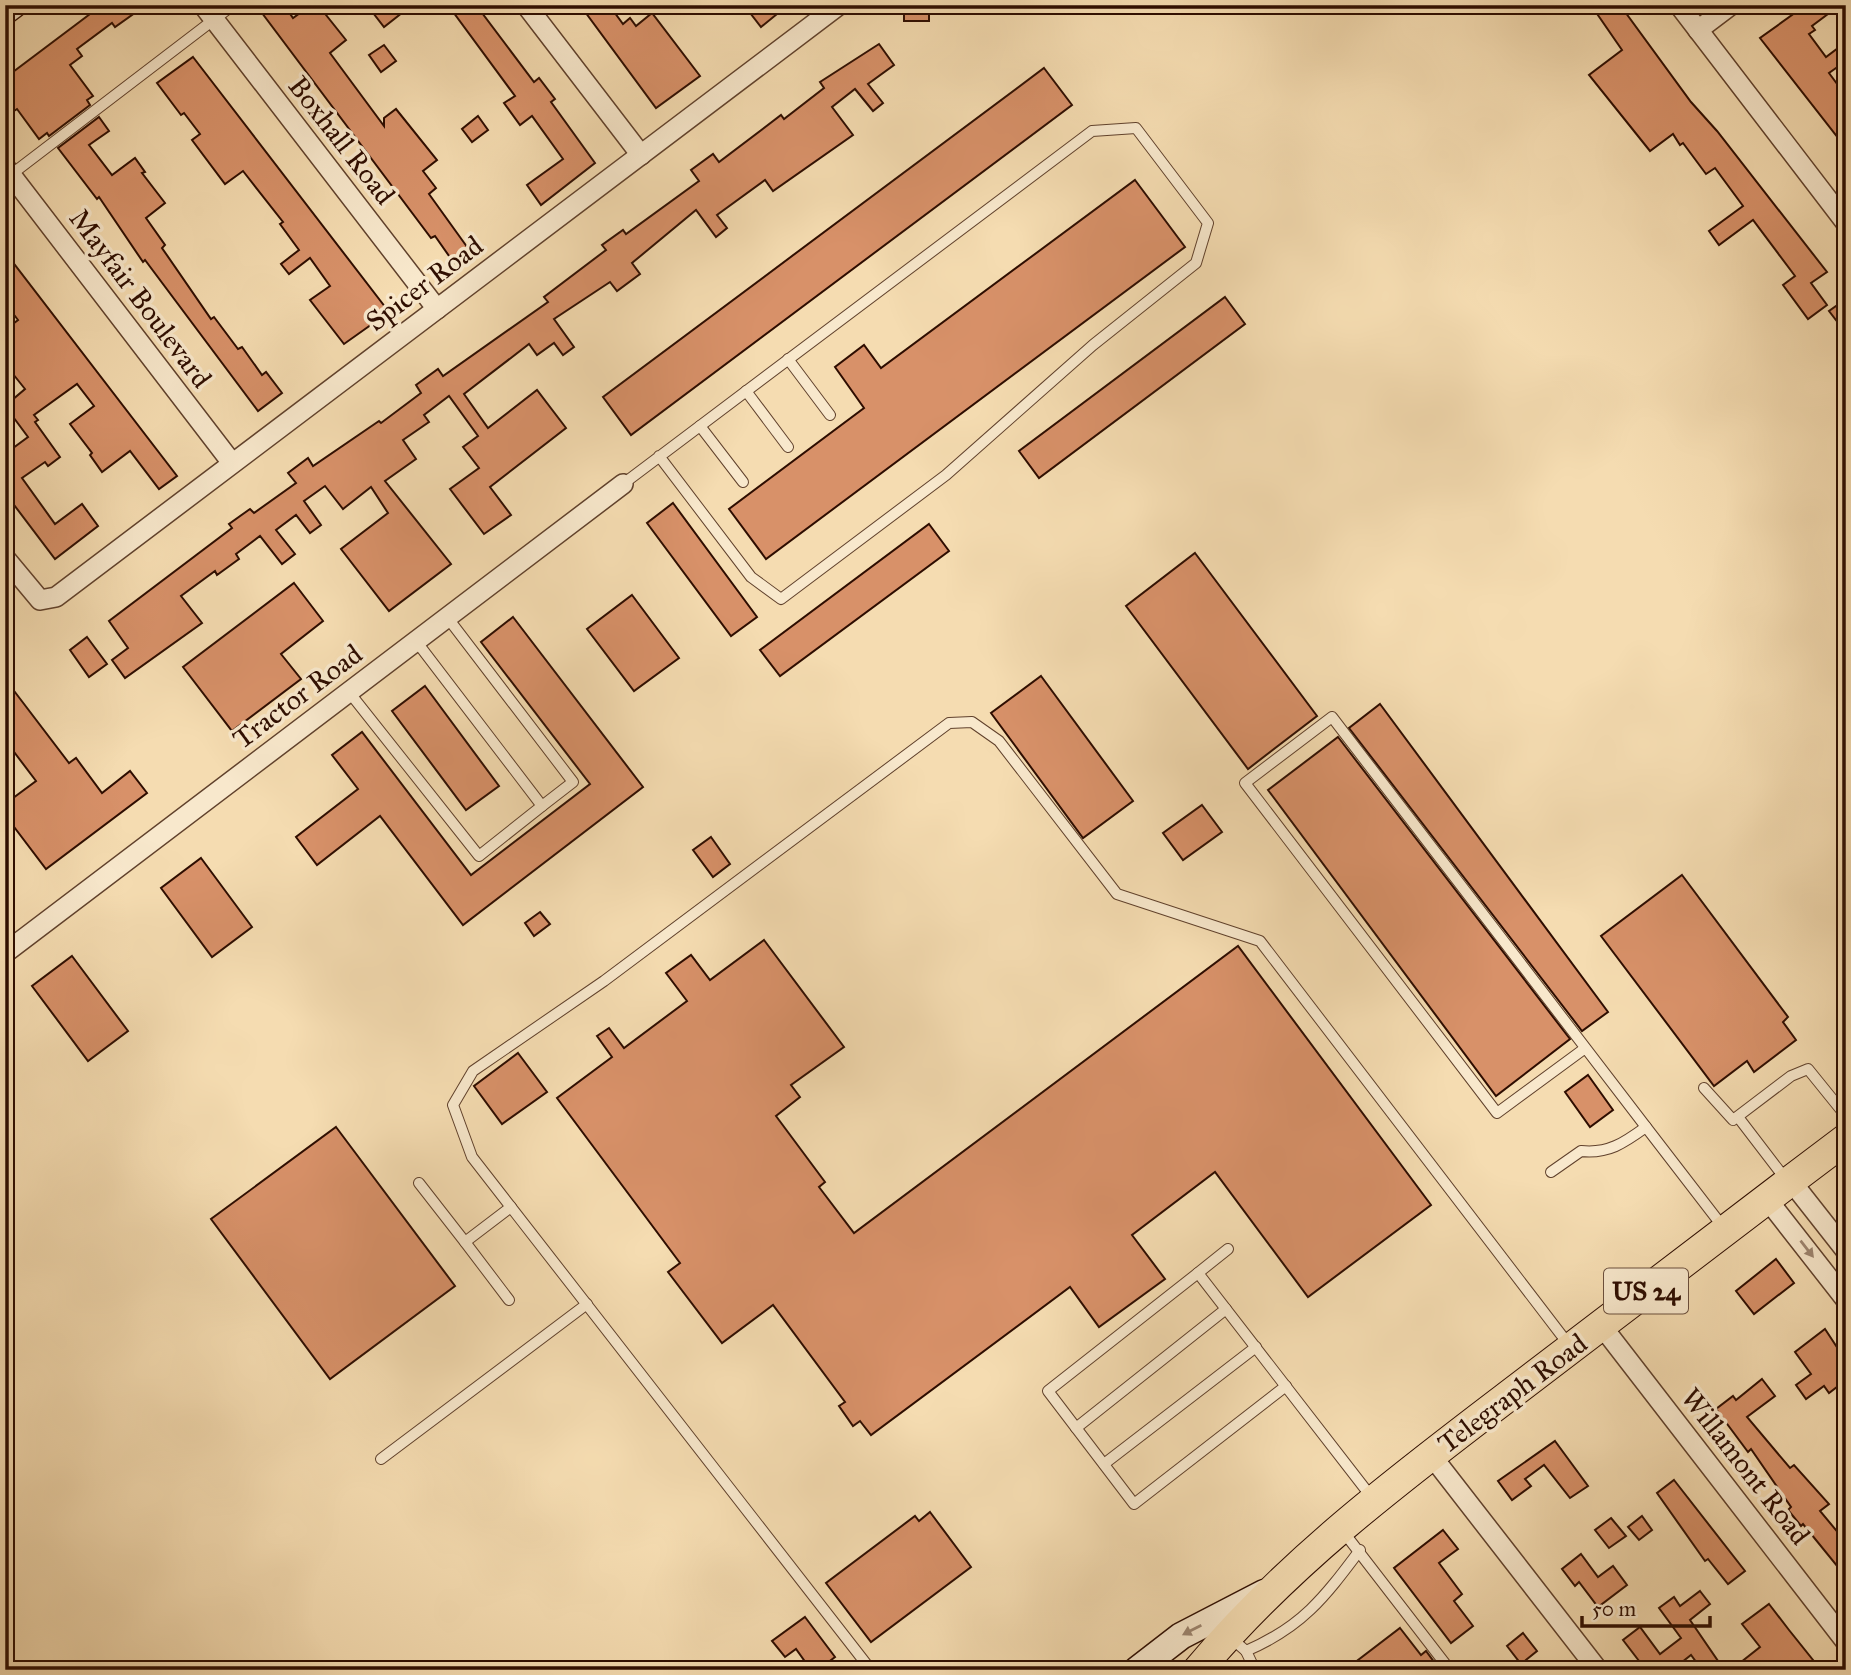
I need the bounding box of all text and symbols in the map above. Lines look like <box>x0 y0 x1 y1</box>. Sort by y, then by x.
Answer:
street label: Boxhall Road <box>281 69 403 211</box>
street label: Mayfair Boulevard <box>62 202 219 395</box>
street label: Spicer Road <box>359 228 490 339</box>
street label: Tractor Road <box>226 636 369 756</box>
one-way arrow <box>1799 1240 1814 1258</box>
road number: US 24 <box>1604 1268 1688 1314</box>
street label: Telegraph Road <box>1431 1326 1594 1461</box>
street label: Willamont Road <box>1673 1381 1818 1552</box>
scale bar <box>1582 1584 1709 1628</box>
text: 50 m <box>1592 1596 1637 1622</box>
one-way arrow <box>1182 1624 1202 1636</box>

